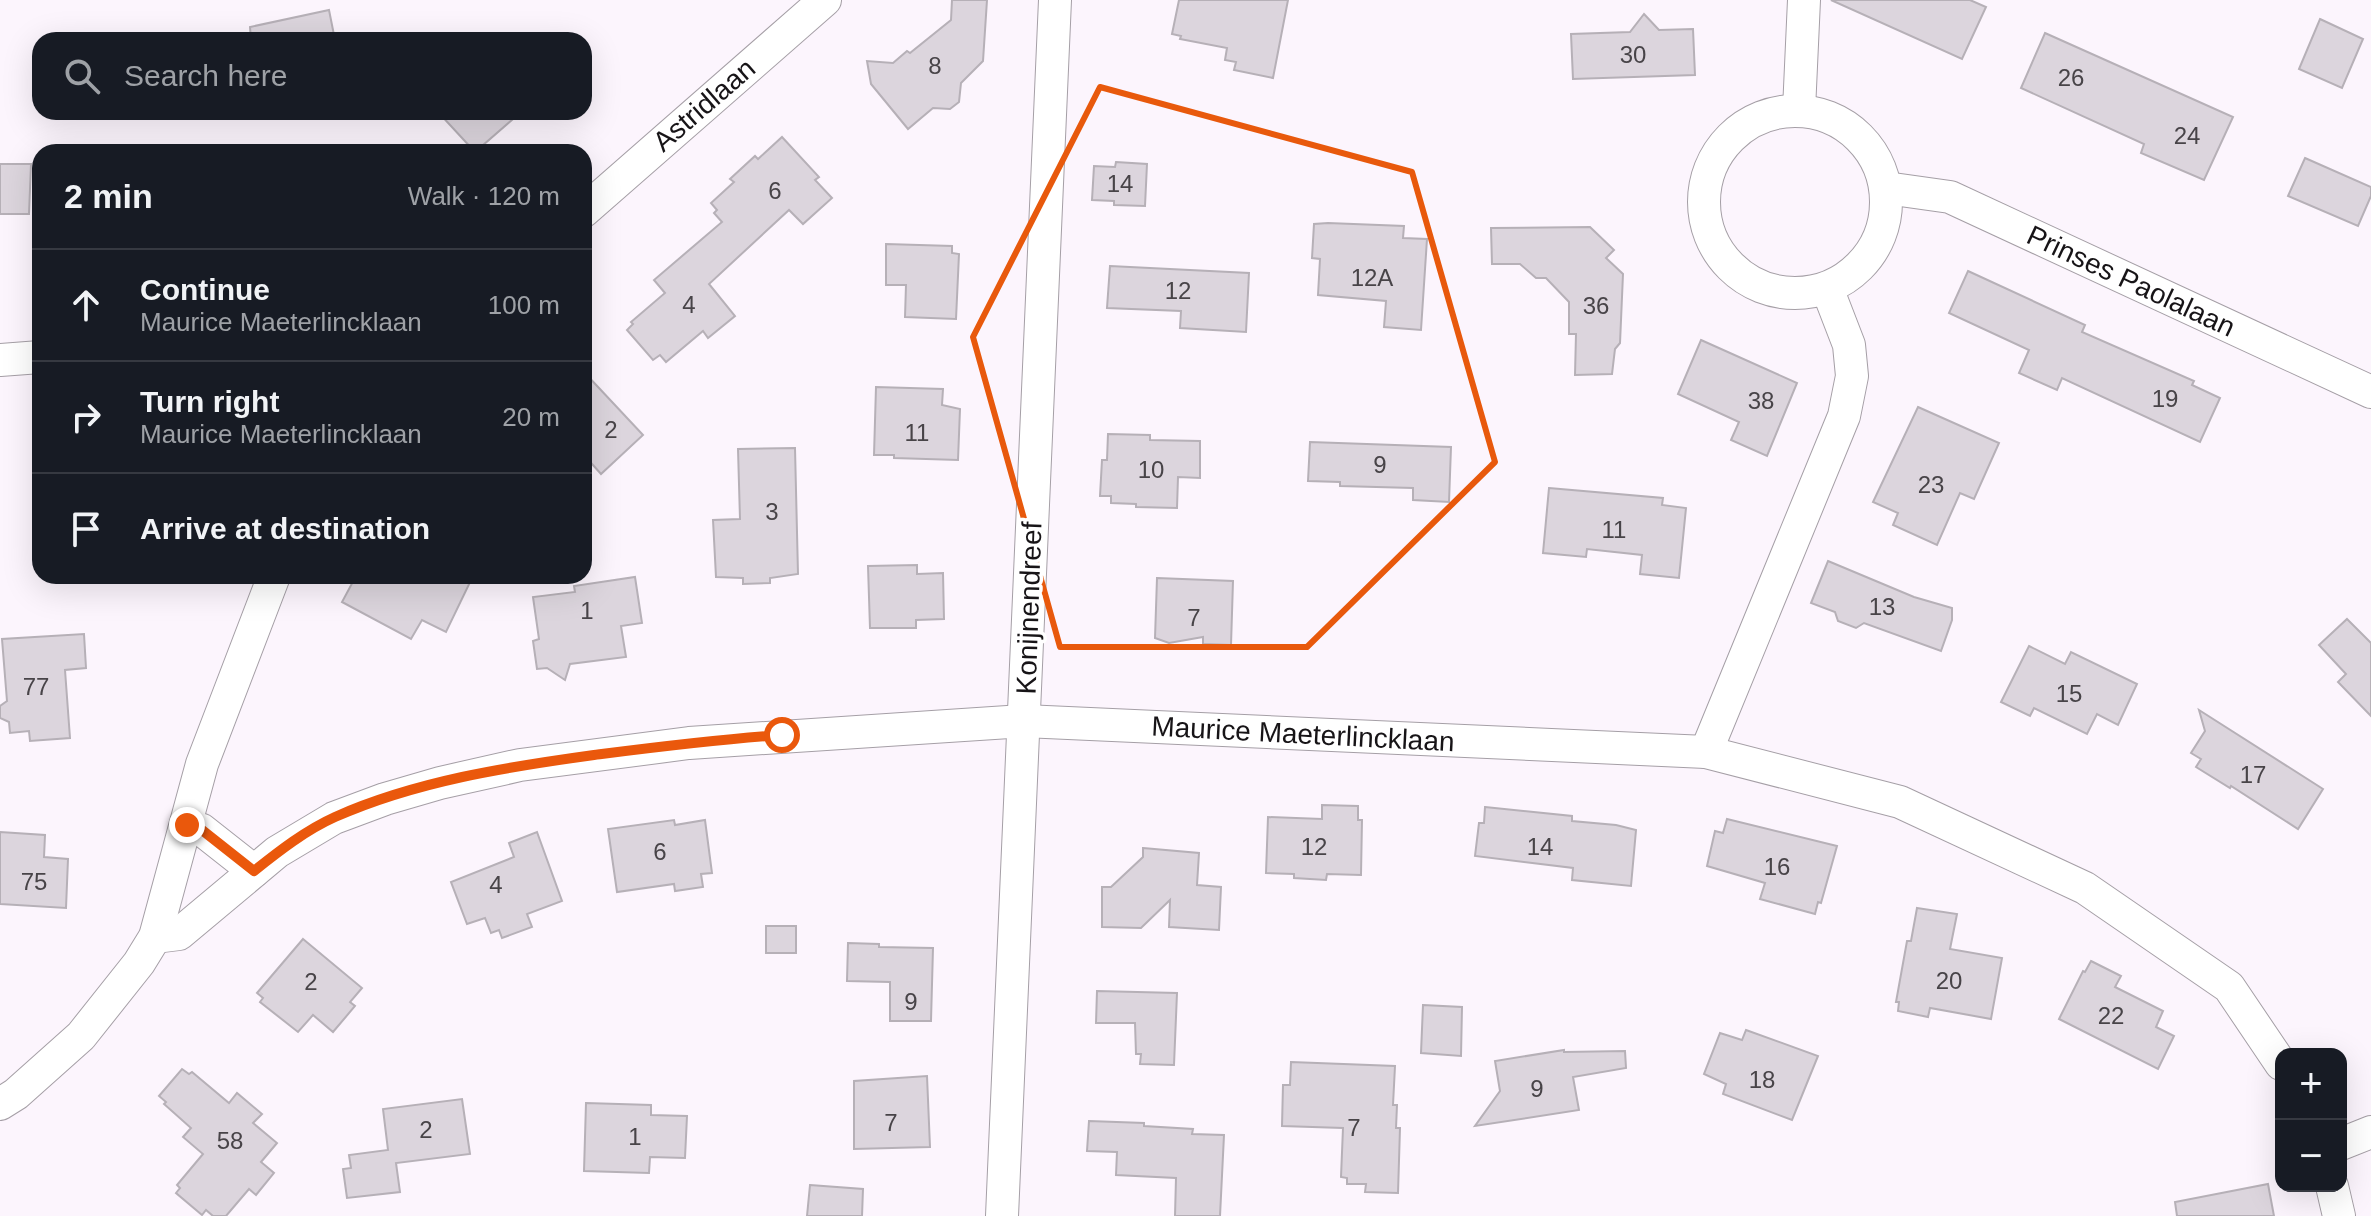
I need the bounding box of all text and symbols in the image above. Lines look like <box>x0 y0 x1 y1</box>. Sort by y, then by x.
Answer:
search box <box>32 32 592 120</box>
house number: 30 <box>1620 41 1646 68</box>
street label: Astridlaan <box>647 52 761 158</box>
house number: 8 <box>928 52 942 79</box>
icon: search <box>60 54 104 98</box>
text: Search here <box>124 59 287 92</box>
house number: 26 <box>2058 64 2084 91</box>
house number: 24 <box>2174 122 2200 149</box>
house number: 14 <box>1107 170 1133 197</box>
text: 2 min <box>64 177 153 215</box>
house number: 6 <box>768 177 782 204</box>
text: Walk · 120 m <box>408 181 560 211</box>
street label: Prinses Paolalaan <box>2022 219 2240 343</box>
house number: 12A <box>1351 264 1393 291</box>
text: Continue <box>140 273 270 306</box>
house number: 12 <box>1165 277 1191 304</box>
icon: ahead <box>64 283 108 327</box>
text: 100 m <box>488 290 560 320</box>
house number: 4 <box>682 291 696 318</box>
house number: 36 <box>1583 292 1609 319</box>
text: Maurice Maeterlincklaan <box>140 307 422 337</box>
text: Turn right <box>140 385 279 418</box>
house number: 19 <box>2152 385 2178 412</box>
house number: 38 <box>1748 387 1774 414</box>
icon: right <box>64 395 108 439</box>
text: 20 m <box>502 402 560 432</box>
house number: 2 <box>604 416 618 443</box>
text: Maurice Maeterlincklaan <box>140 419 422 449</box>
house number: 11 <box>905 419 929 446</box>
house number: 9 <box>1373 451 1387 478</box>
house number: 10 <box>1138 456 1164 483</box>
house number: 23 <box>1918 471 1944 498</box>
house number: 3 <box>765 498 779 525</box>
icon: arrive <box>64 507 108 551</box>
text: Arrive at destination <box>140 512 430 545</box>
house number: 11 <box>1602 516 1626 543</box>
street label: Konijnendreef <box>1010 521 1048 695</box>
house number: 13 <box>1869 593 1895 620</box>
house number: 1 <box>580 597 594 624</box>
house number: 7 <box>1187 604 1201 631</box>
house number: 77 <box>23 673 49 700</box>
house number: 15 <box>2056 680 2082 707</box>
street label: Maurice Maeterlincklaan <box>1151 711 1455 757</box>
route start <box>764 717 800 753</box>
house number: 17 <box>2240 761 2266 788</box>
route end <box>169 807 205 843</box>
house number: 12 <box>1301 833 1327 860</box>
house number: 14 <box>1527 833 1553 860</box>
house number: 6 <box>653 838 667 865</box>
house number: 16 <box>1764 853 1790 880</box>
house number: 75 <box>21 868 47 895</box>
house number: 4 <box>489 871 503 898</box>
house number: 20 <box>1936 967 1962 994</box>
house number: 2 <box>304 968 318 995</box>
house number: 9 <box>904 988 918 1015</box>
house number: 22 <box>2098 1002 2124 1029</box>
map controls <box>2275 1048 2347 1192</box>
button: + <box>2275 1048 2347 1120</box>
house number: 18 <box>1749 1066 1775 1093</box>
house number: 9 <box>1530 1075 1544 1102</box>
house number: 7 <box>884 1109 898 1136</box>
house number: 7 <box>1347 1114 1361 1141</box>
house number: 2 <box>419 1116 433 1143</box>
button: − <box>2275 1120 2347 1192</box>
house number: 1 <box>628 1123 642 1150</box>
house number: 58 <box>217 1127 243 1154</box>

